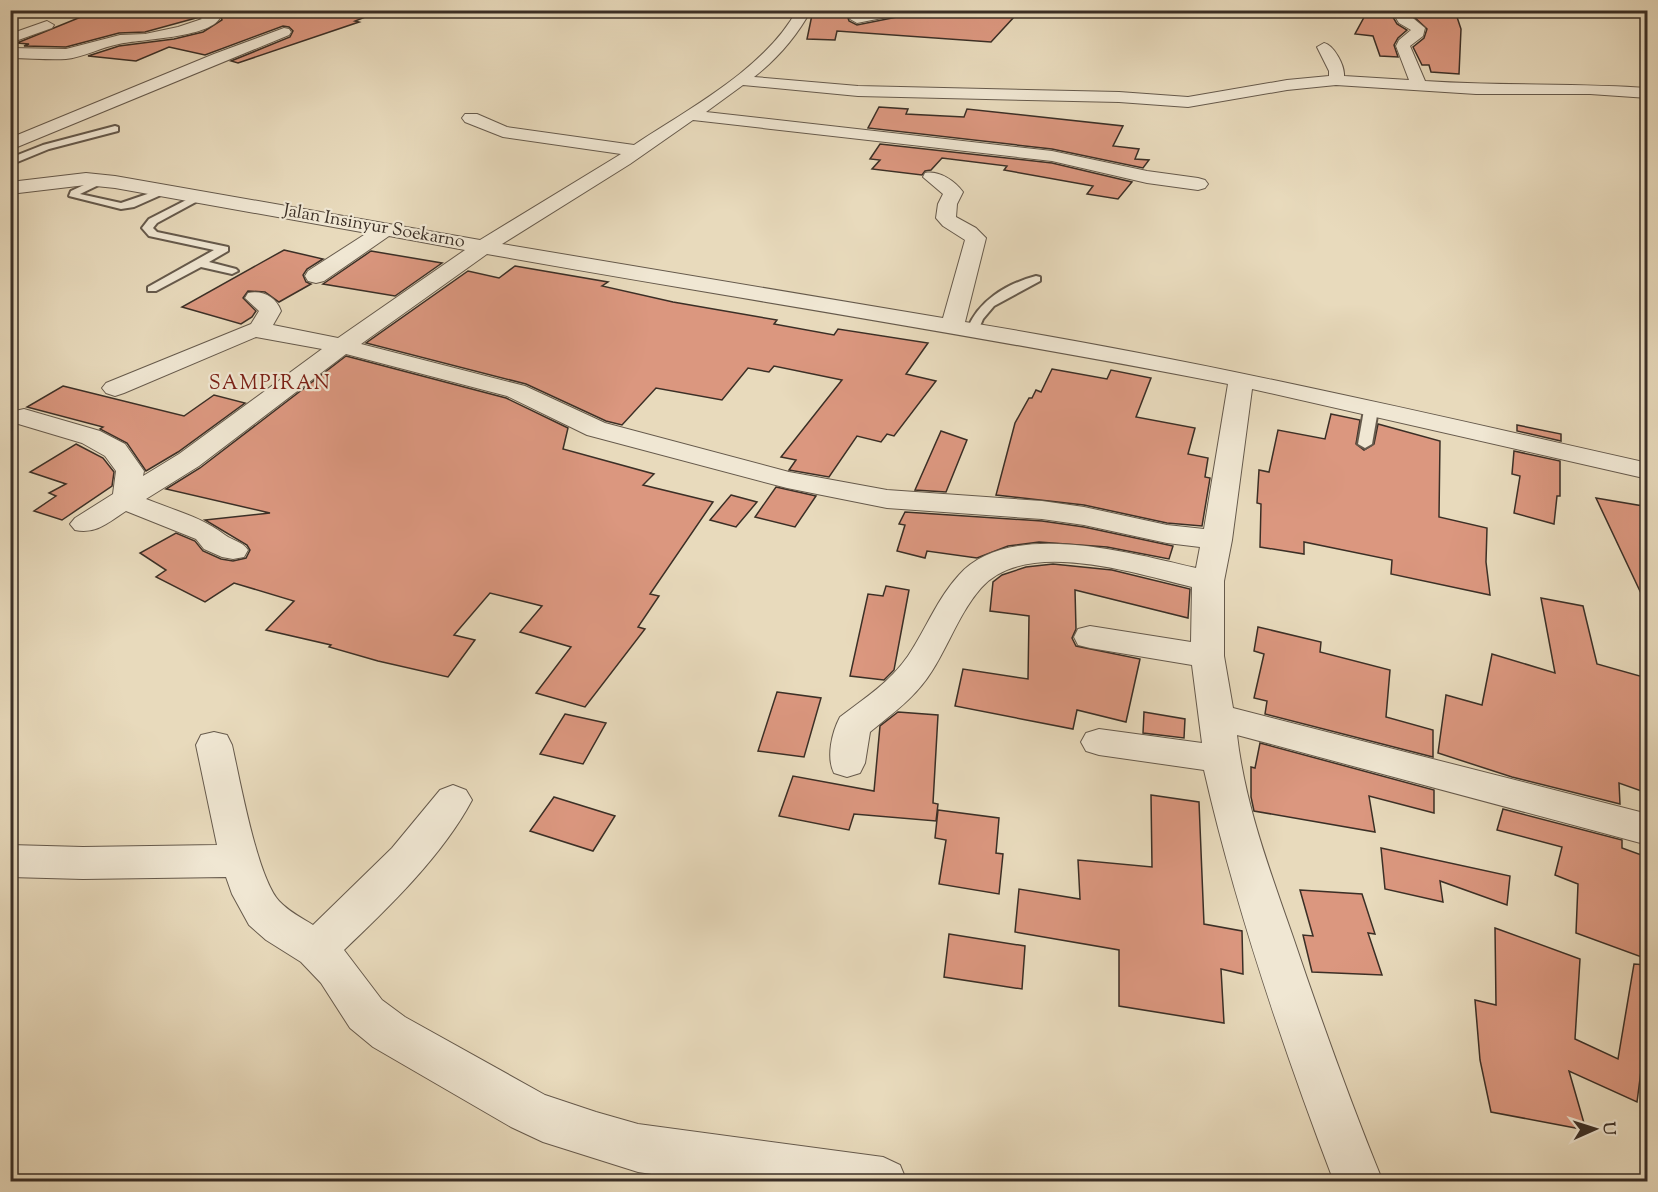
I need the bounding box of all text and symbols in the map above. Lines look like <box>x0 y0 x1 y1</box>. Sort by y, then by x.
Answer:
street label: Jalan Insinyur Soekarno <box>280 198 467 256</box>
district label: SAMPIRAN <box>209 370 331 399</box>
north arrow <box>1565 1099 1625 1159</box>
text: U <box>1596 1121 1619 1136</box>

